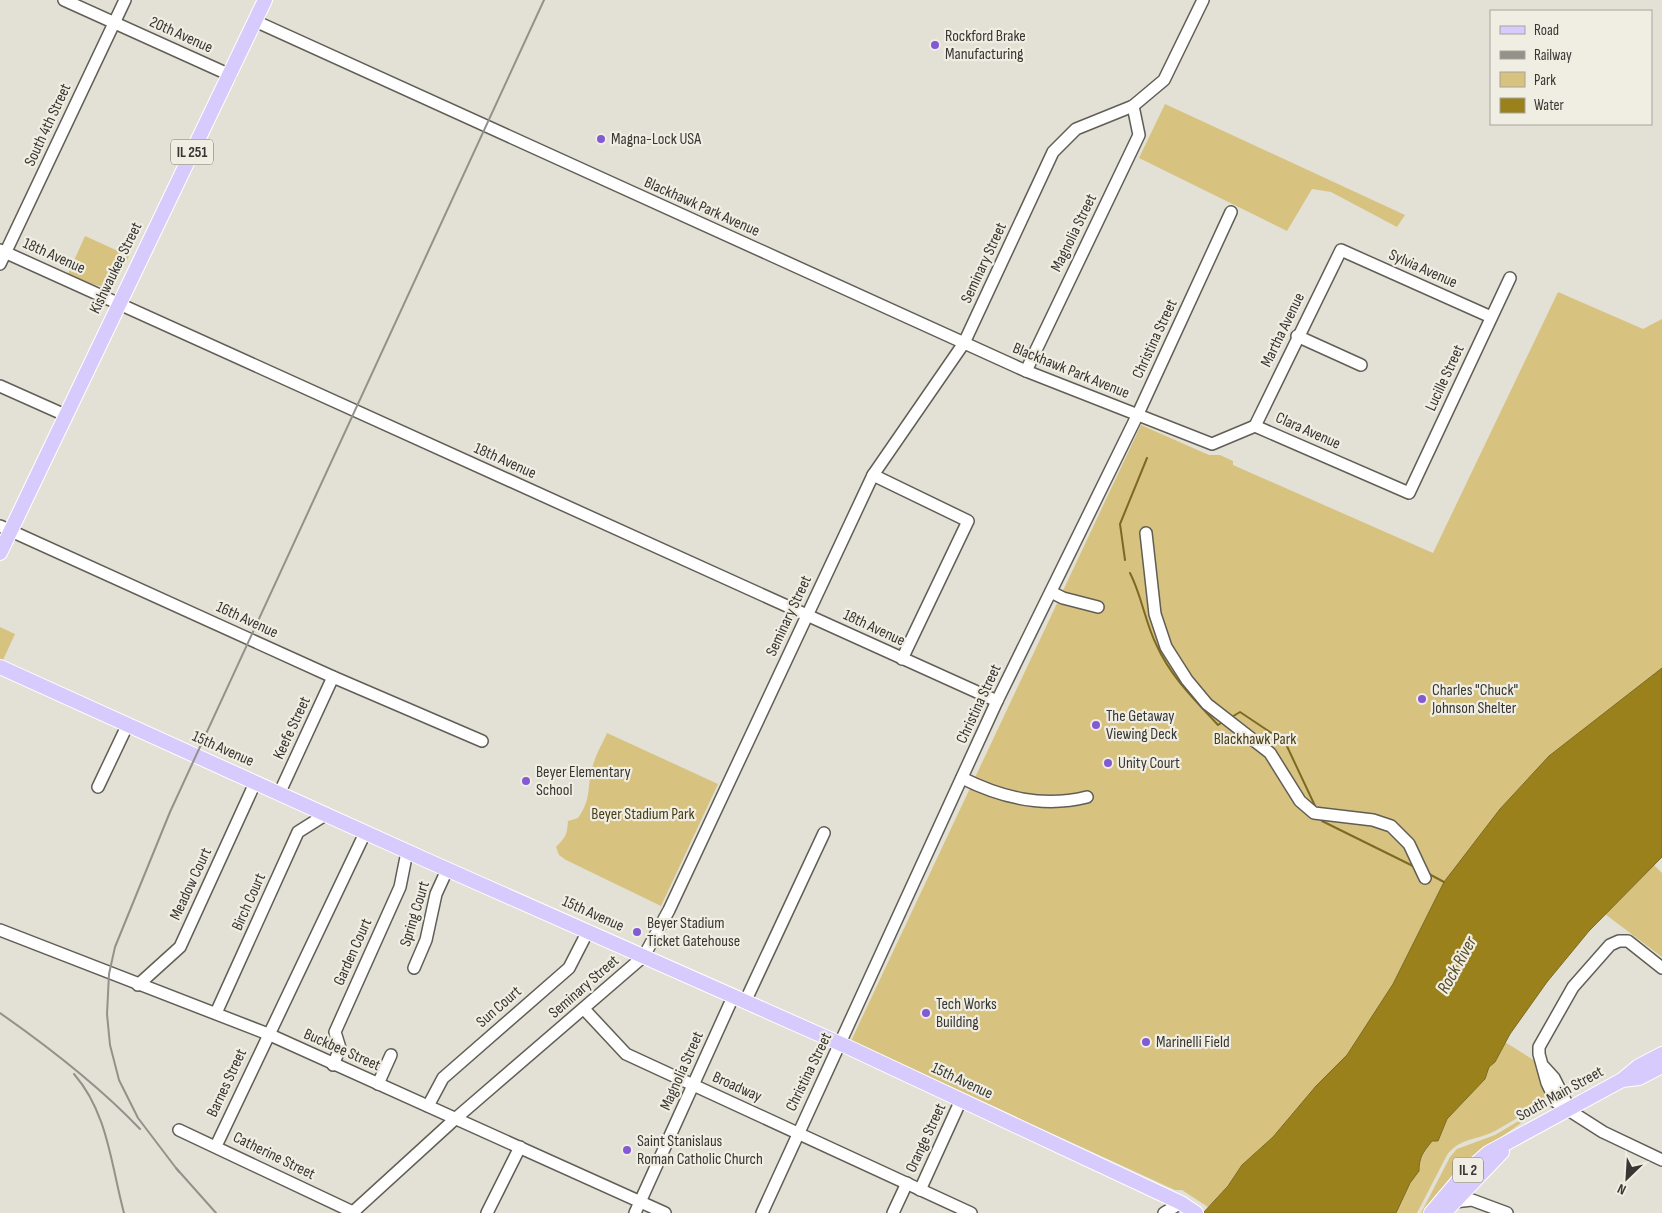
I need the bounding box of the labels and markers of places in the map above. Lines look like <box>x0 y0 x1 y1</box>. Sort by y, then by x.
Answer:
place label: Rockford Brake Manufacturing <box>945 27 1026 64</box>
marker: Rockford Brake Manufacturing <box>929 39 941 51</box>
place label: Magna-Lock USA <box>611 130 701 149</box>
marker: Magna-Lock USA <box>595 133 607 145</box>
place label: Charles "Chuck" Johnson Shelter <box>1431 681 1518 718</box>
marker: Charles "Chuck" Johnson Shelter <box>1416 693 1428 705</box>
place label: The Getaway Viewing Deck <box>1106 707 1177 744</box>
marker: The Getaway Viewing Deck <box>1090 719 1102 731</box>
place label: Unity Court <box>1118 754 1180 773</box>
marker: Unity Court <box>1102 757 1114 769</box>
place label: Beyer Elementary School <box>536 763 631 800</box>
marker: Beyer Elementary School <box>520 775 532 787</box>
place label: Beyer Stadium Ticket Gatehouse <box>647 914 740 951</box>
marker: Beyer Stadium Ticket Gatehouse <box>631 926 643 938</box>
place label: Tech Works Building <box>936 995 997 1032</box>
marker: Tech Works Building <box>920 1007 932 1019</box>
place label: Marinelli Field <box>1156 1033 1230 1052</box>
marker: Marinelli Field <box>1140 1036 1152 1048</box>
place label: Saint Stanislaus Roman Catholic Church <box>637 1132 763 1169</box>
marker: Saint Stanislaus Roman Catholic Church <box>621 1144 633 1156</box>

